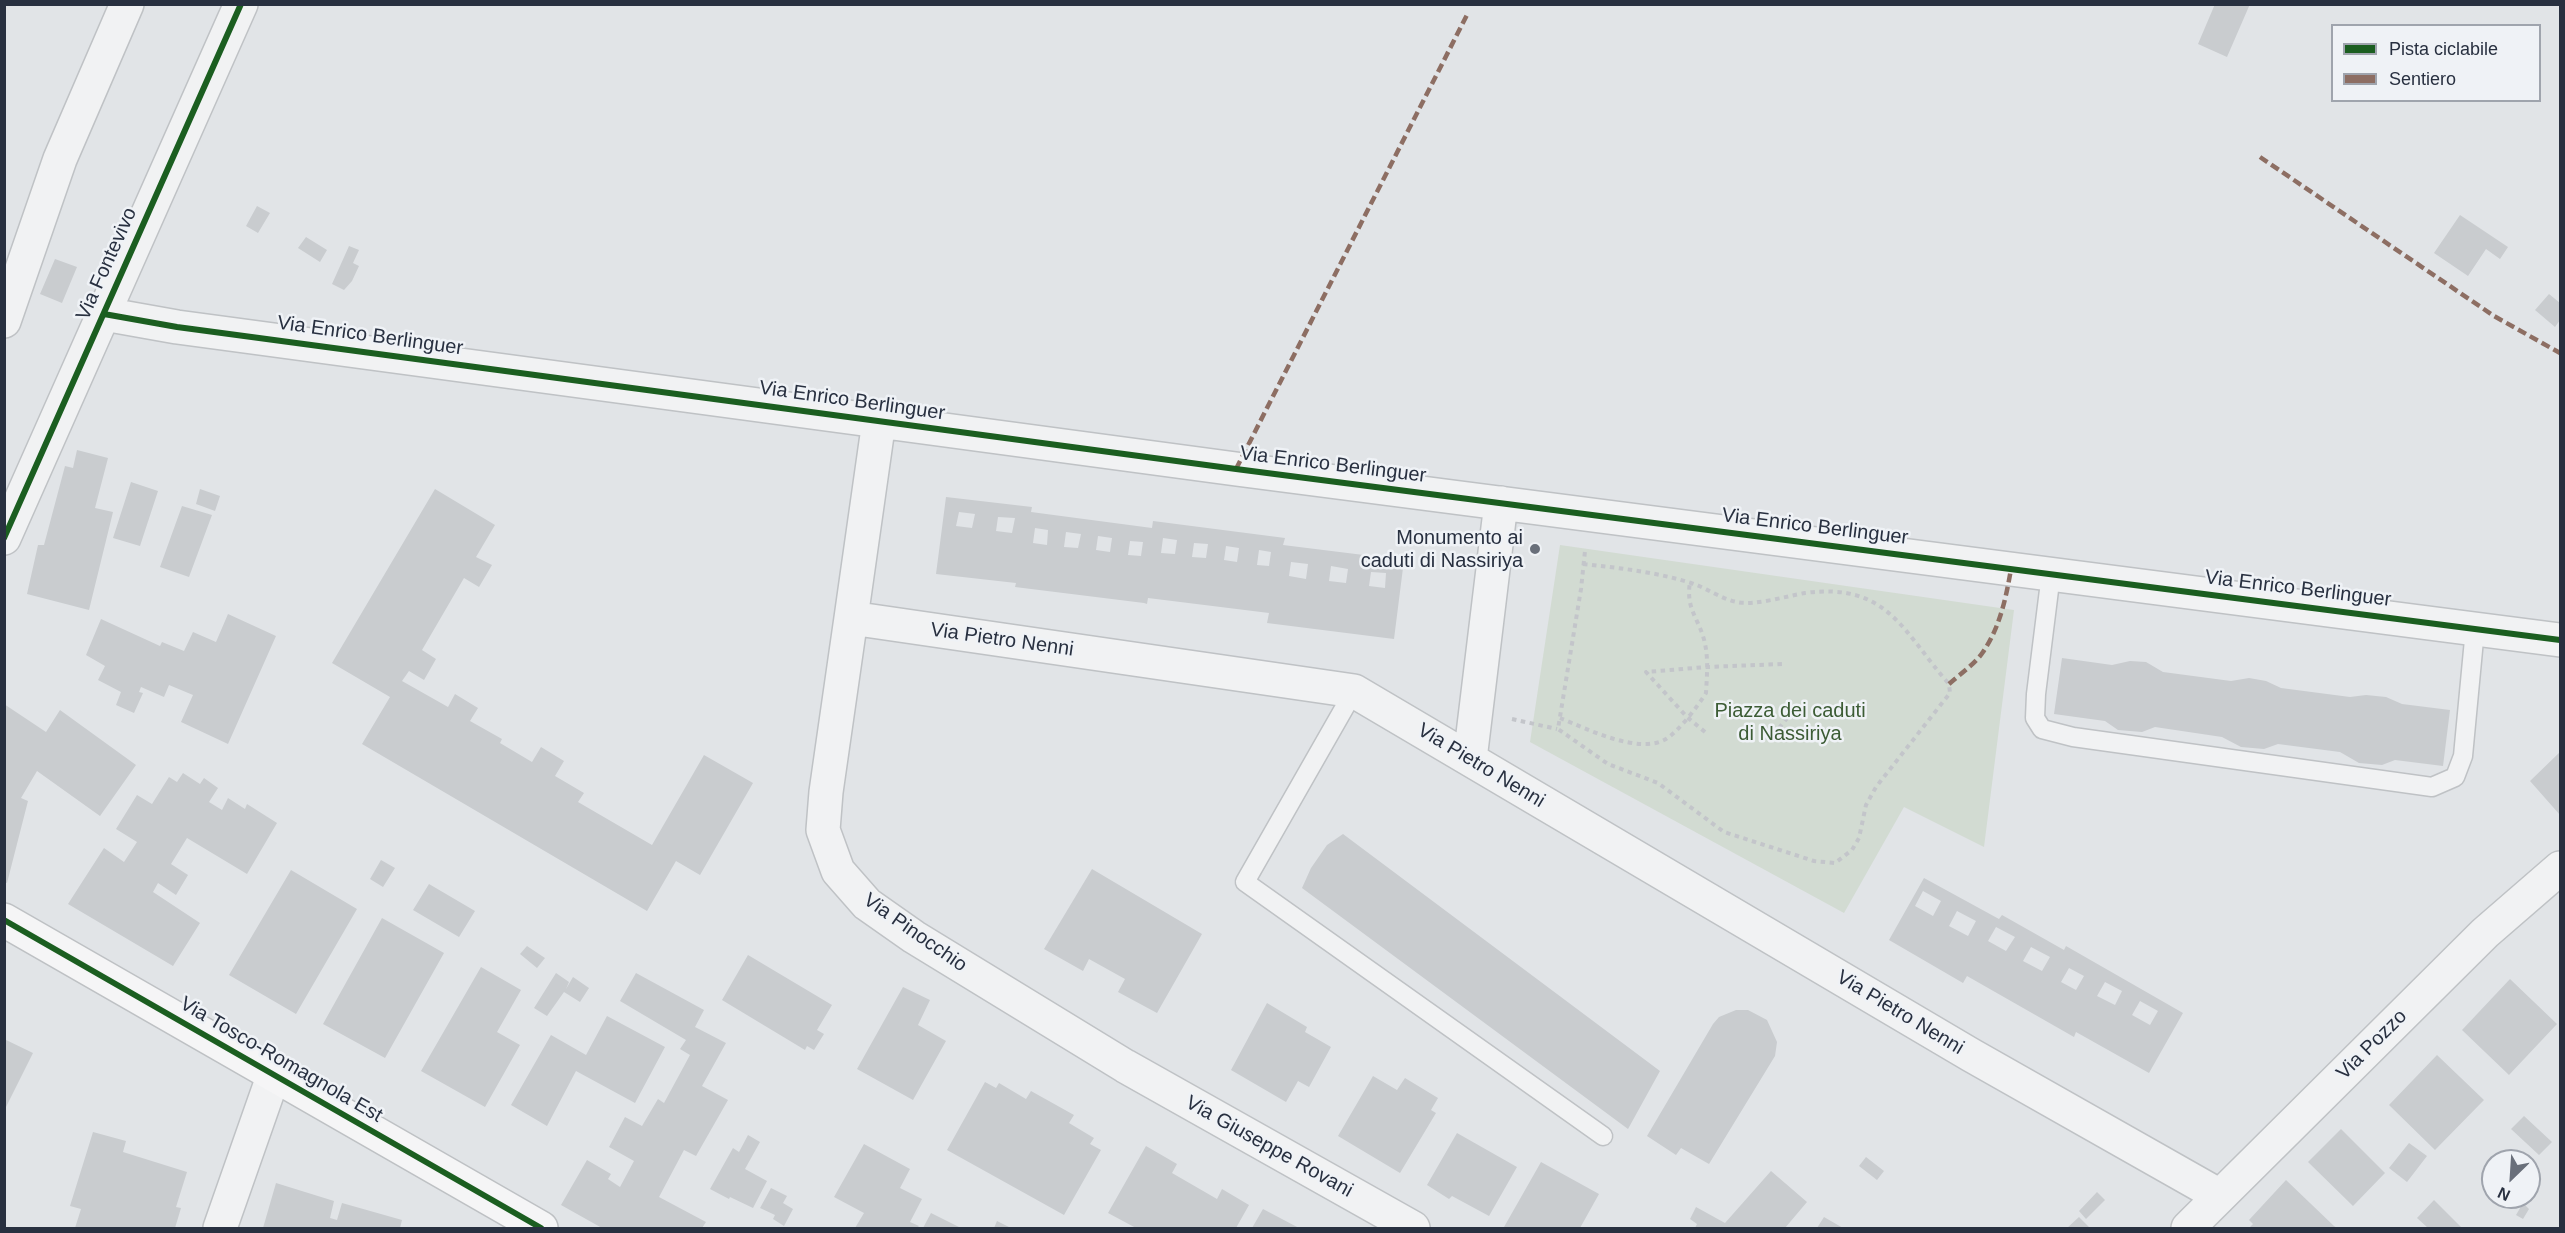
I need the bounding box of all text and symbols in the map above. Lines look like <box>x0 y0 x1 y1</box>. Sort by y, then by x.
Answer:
legend <box>2331 24 2541 102</box>
text: Pista ciclabile <box>2389 39 2498 59</box>
text: Sentiero <box>2389 69 2456 89</box>
street label: Via Fontevivo <box>71 204 143 324</box>
street label: Via Enrico Berlinguer <box>275 311 465 361</box>
street label: Via Enrico Berlinguer <box>757 376 947 426</box>
street label: Via Enrico Berlinguer <box>1238 442 1428 488</box>
street label: Via Enrico Berlinguer <box>1720 504 1910 550</box>
place label: Monumento ai caduti di Nassiriya <box>1361 526 1523 573</box>
marker: Monumento ai caduti di Nassiriya <box>1528 542 1542 556</box>
street label: Via Enrico Berlinguer <box>2203 566 2393 612</box>
street label: Via Pietro Nenni <box>929 618 1075 662</box>
park label: Piazza dei caduti di Nassiriya <box>1714 699 1866 746</box>
street label: Via Pietro Nenni <box>1413 719 1549 813</box>
street label: Via Pinocchio <box>859 889 971 977</box>
street label: Via Pietro Nenni <box>1832 966 1968 1060</box>
street label: Via Tosco-Romagnola Est <box>176 992 386 1128</box>
street label: Via Pozzo <box>2332 1005 2412 1085</box>
street label: Via Giuseppe Rovani <box>1181 1091 1357 1203</box>
north arrow <box>2481 1149 2541 1209</box>
text: N <box>2495 1184 2513 1204</box>

